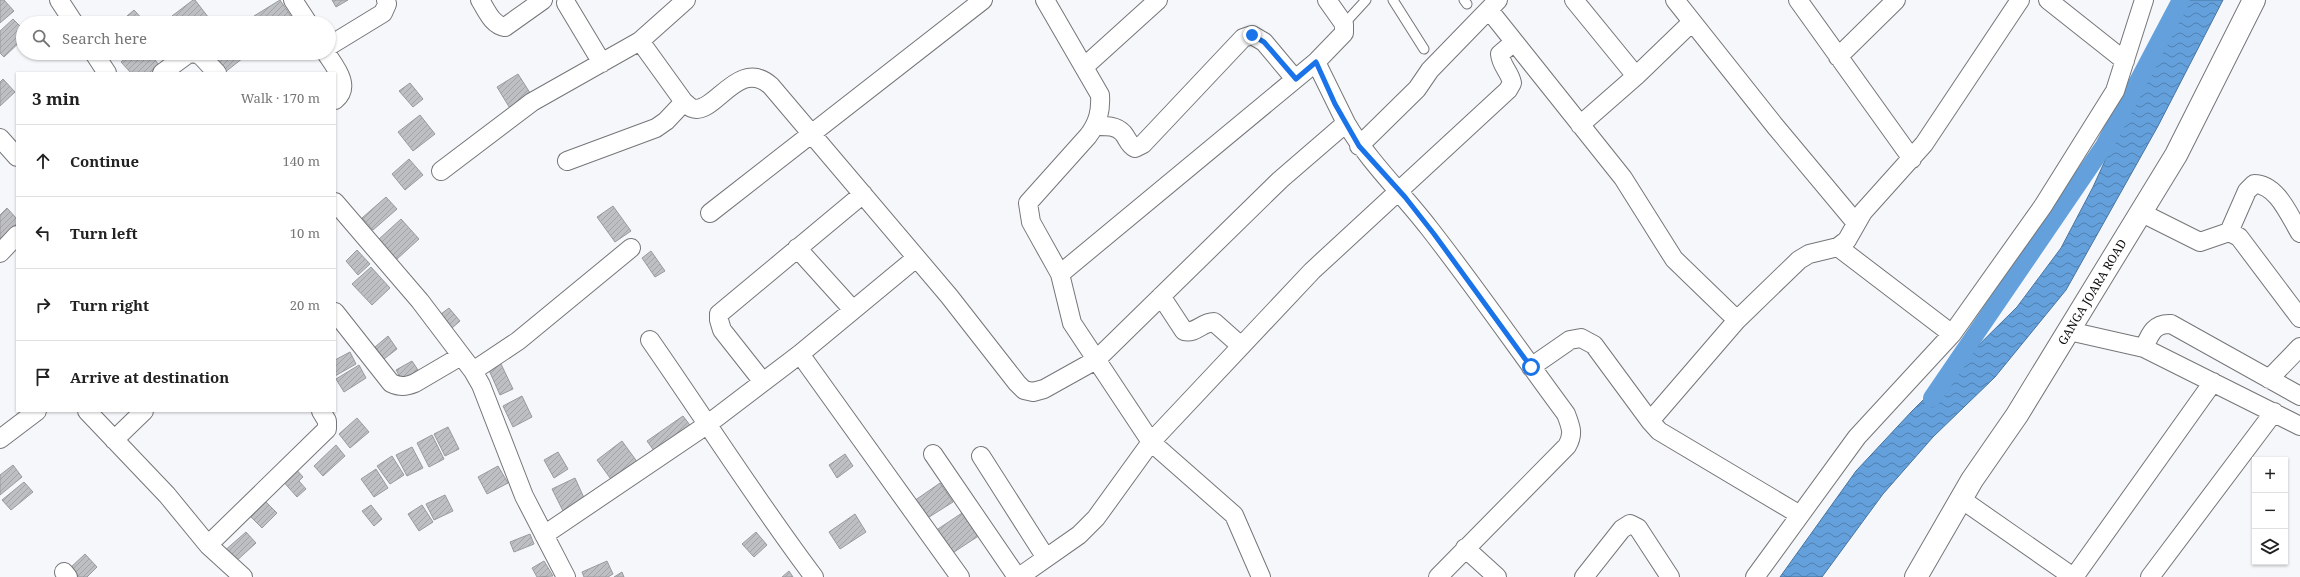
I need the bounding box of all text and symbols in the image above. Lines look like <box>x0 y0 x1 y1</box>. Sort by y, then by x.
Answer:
search box <box>16 16 336 60</box>
route end <box>1243 26 1261 44</box>
icon: search <box>30 27 52 49</box>
text: Search here <box>62 28 147 48</box>
text: 3 min <box>32 87 80 110</box>
text: Walk · 170 m <box>241 89 320 107</box>
icon: ahead <box>32 150 54 172</box>
text: Continue <box>70 151 139 171</box>
text: 140 m <box>283 152 320 170</box>
icon: left <box>32 222 54 244</box>
text: Turn left <box>70 223 138 243</box>
text: 10 m <box>290 224 320 242</box>
street label: GANGA JOARA ROAD <box>2054 236 2130 348</box>
icon: right <box>32 294 54 316</box>
text: Turn right <box>70 295 149 315</box>
text: 20 m <box>290 296 320 314</box>
route start <box>1522 358 1540 376</box>
icon: arrive <box>32 366 54 388</box>
text: Arrive at destination <box>70 367 229 387</box>
map controls <box>2252 457 2288 565</box>
button: + <box>2252 457 2288 493</box>
button: − <box>2252 493 2288 529</box>
button: layers <box>2252 529 2288 565</box>

